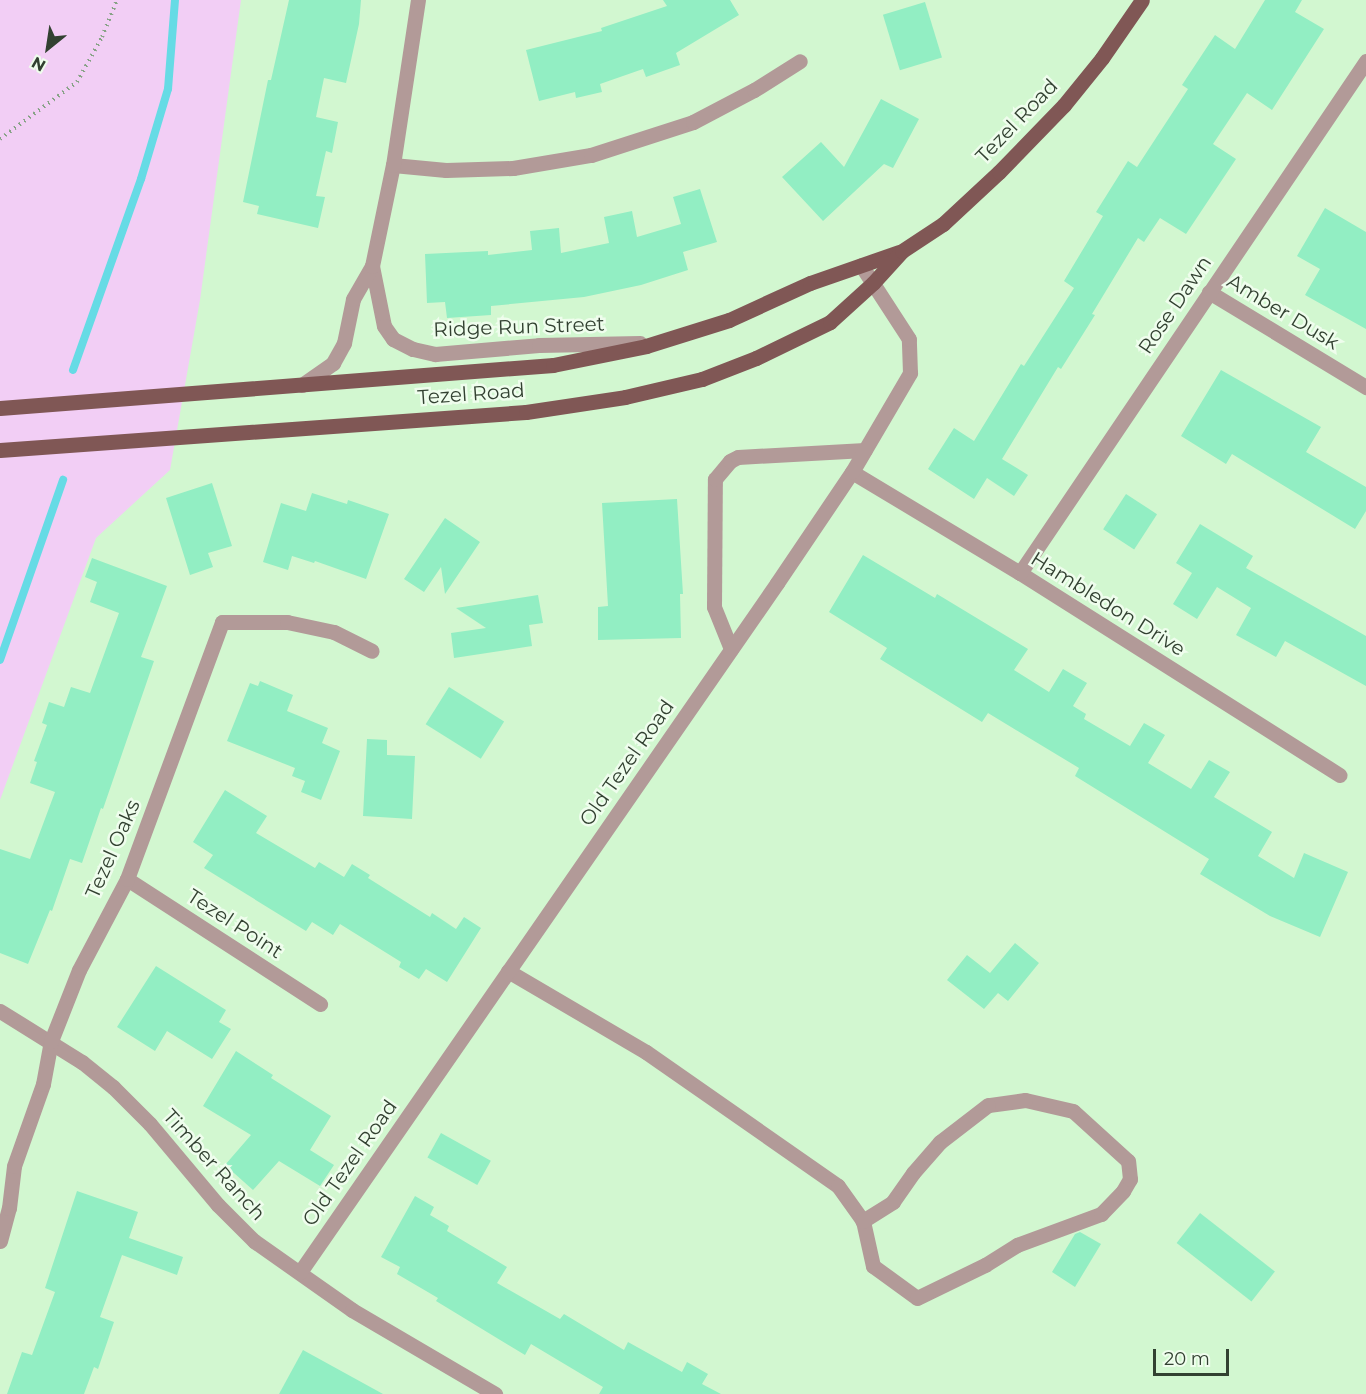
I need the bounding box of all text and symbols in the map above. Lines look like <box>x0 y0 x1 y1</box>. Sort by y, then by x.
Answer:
north arrow <box>18 18 78 78</box>
text: N <box>28 53 49 75</box>
street label: Tezel Road <box>971 74 1063 168</box>
street label: Rose Dawn <box>1133 251 1217 359</box>
street label: Amber Dusk <box>1223 269 1343 355</box>
street label: Ridge Run Street <box>433 312 605 342</box>
street label: Tezel Road <box>417 378 525 410</box>
street label: Hambledon Drive <box>1026 547 1190 661</box>
street label: Old Tezel Road <box>575 695 679 831</box>
street label: Tezel Oaks <box>81 796 145 902</box>
street label: Tezel Point <box>183 884 287 964</box>
street label: Old Tezel Road <box>298 1095 402 1231</box>
street label: Timber Ranch <box>158 1104 270 1226</box>
scale bar <box>1156 1337 1232 1375</box>
text: 20 m <box>1164 1348 1210 1370</box>

